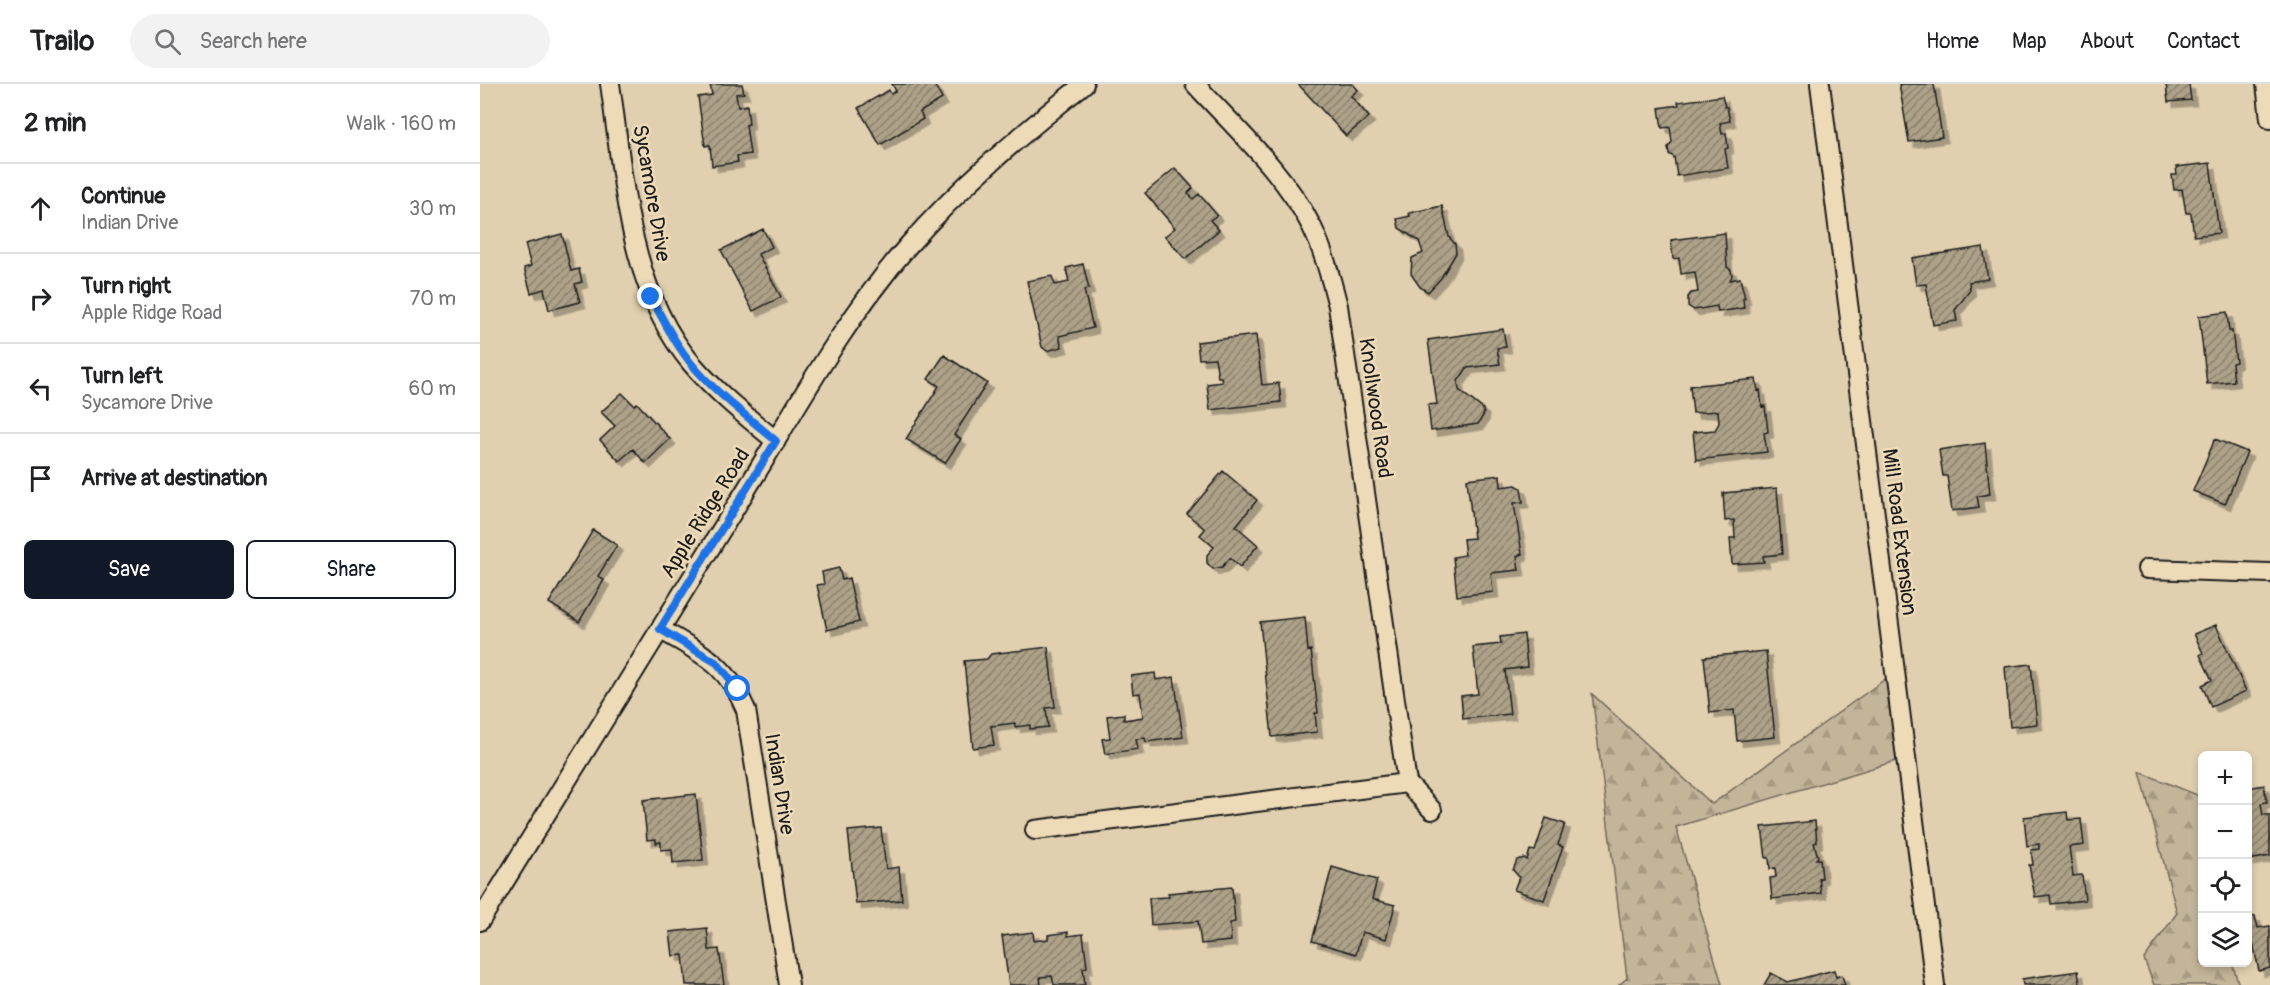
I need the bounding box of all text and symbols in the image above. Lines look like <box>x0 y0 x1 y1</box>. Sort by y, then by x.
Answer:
search box <box>130 14 550 68</box>
text: Trailo <box>30 24 94 59</box>
icon: search <box>151 25 184 58</box>
text: Search here <box>199 27 307 55</box>
text: Home <box>1926 28 1979 55</box>
text: Map <box>2012 28 2047 55</box>
text: About <box>2080 28 2134 55</box>
text: Contact <box>2167 28 2240 55</box>
text: 2 min <box>24 107 86 139</box>
text: Walk · 160 m <box>346 111 456 136</box>
street label: Sycamore Drive <box>626 123 677 264</box>
text: Continue <box>81 182 165 210</box>
icon: ahead <box>24 192 57 225</box>
text: 30 m <box>409 196 456 221</box>
text: Indian Drive <box>81 210 178 235</box>
text: Turn right <box>81 272 171 300</box>
icon: right <box>24 282 57 315</box>
route end <box>637 283 663 309</box>
text: 70 m <box>410 286 456 311</box>
text: Apple Ridge Road <box>81 300 222 325</box>
street label: Knollwood Road <box>1352 336 1399 480</box>
text: Turn left <box>81 362 163 390</box>
icon: left <box>24 372 57 405</box>
text: 60 m <box>409 376 456 401</box>
text: Sycamore Drive <box>81 390 213 415</box>
street label: Apple Ridge Road <box>655 443 756 583</box>
street label: Mill Road Extension <box>1876 447 1923 617</box>
icon: arrive <box>24 462 57 495</box>
text: Arrive at destination <box>81 464 267 492</box>
button: Save <box>24 540 234 599</box>
button: Share <box>246 540 456 599</box>
route start <box>724 675 750 701</box>
street label: Indian Drive <box>758 731 801 837</box>
map controls <box>2198 751 2252 967</box>
button: + <box>2198 751 2252 805</box>
button: − <box>2198 805 2252 859</box>
button: locate <box>2198 859 2252 913</box>
button: layers <box>2198 913 2252 967</box>

